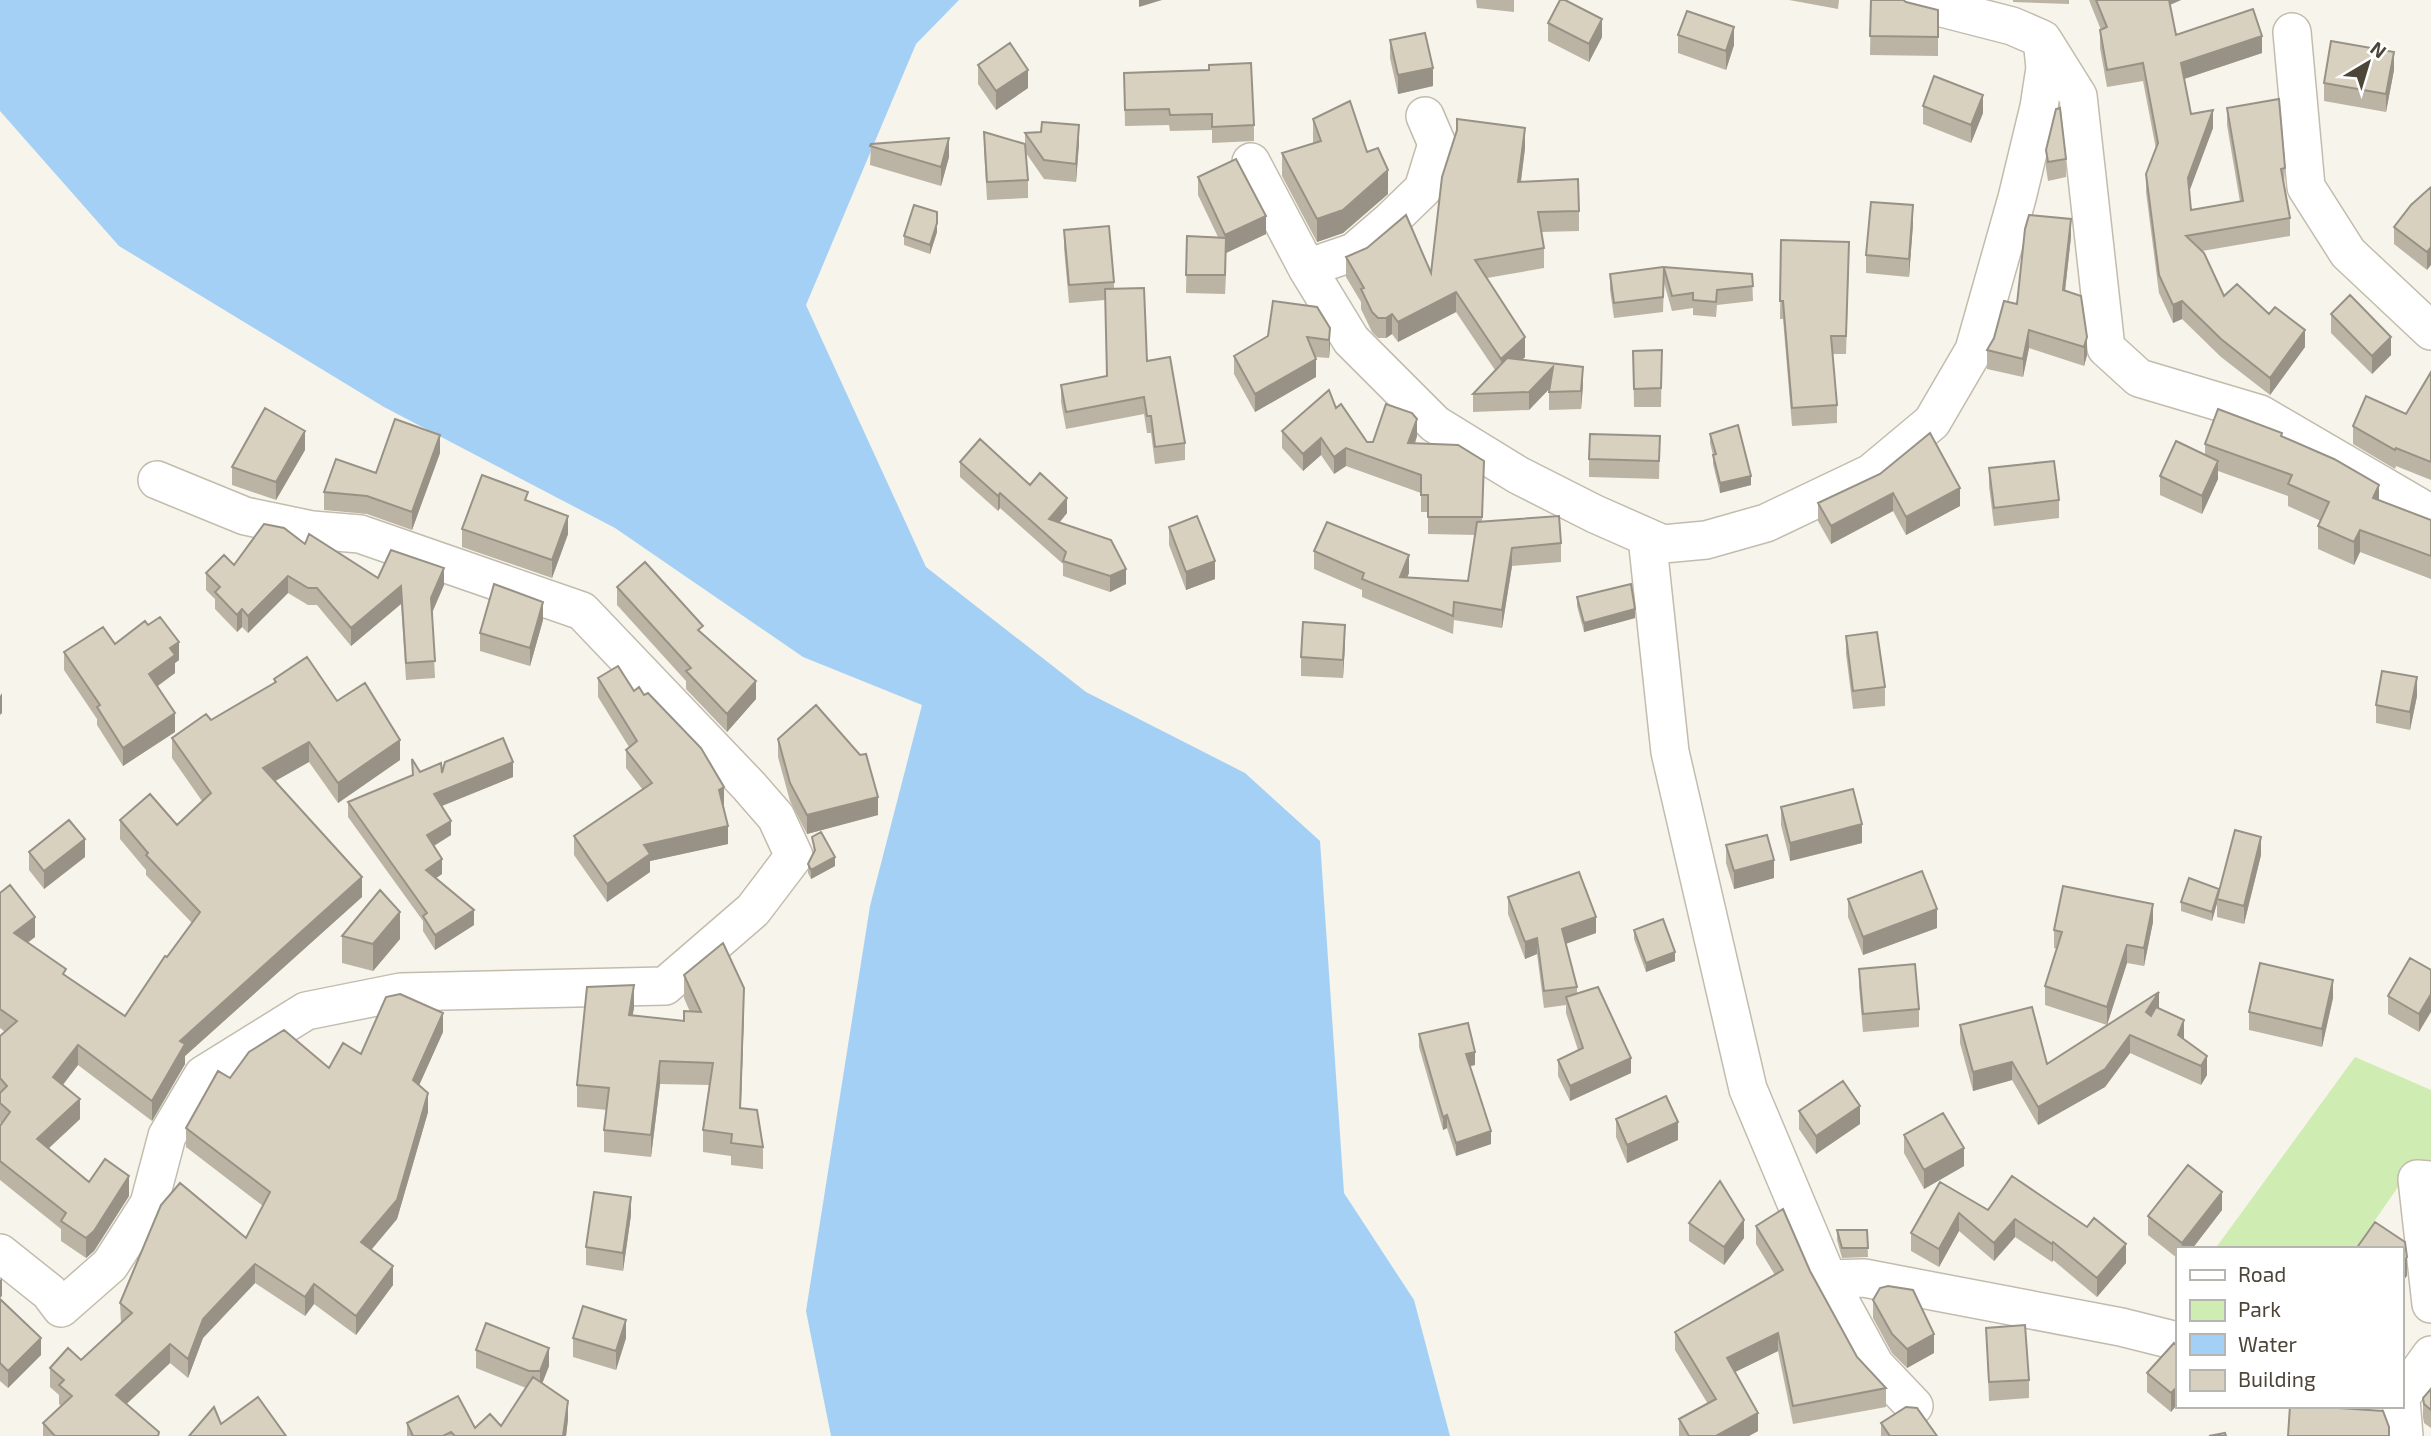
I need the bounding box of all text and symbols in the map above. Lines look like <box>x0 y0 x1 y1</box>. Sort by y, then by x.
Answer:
north arrow <box>2333 28 2403 98</box>
text: N <box>2366 36 2391 62</box>
legend <box>2176 1247 2403 1408</box>
text: Road <box>2238 1261 2286 1286</box>
text: Park <box>2238 1296 2281 1321</box>
text: Water <box>2238 1331 2297 1356</box>
text: Building <box>2238 1366 2316 1391</box>

